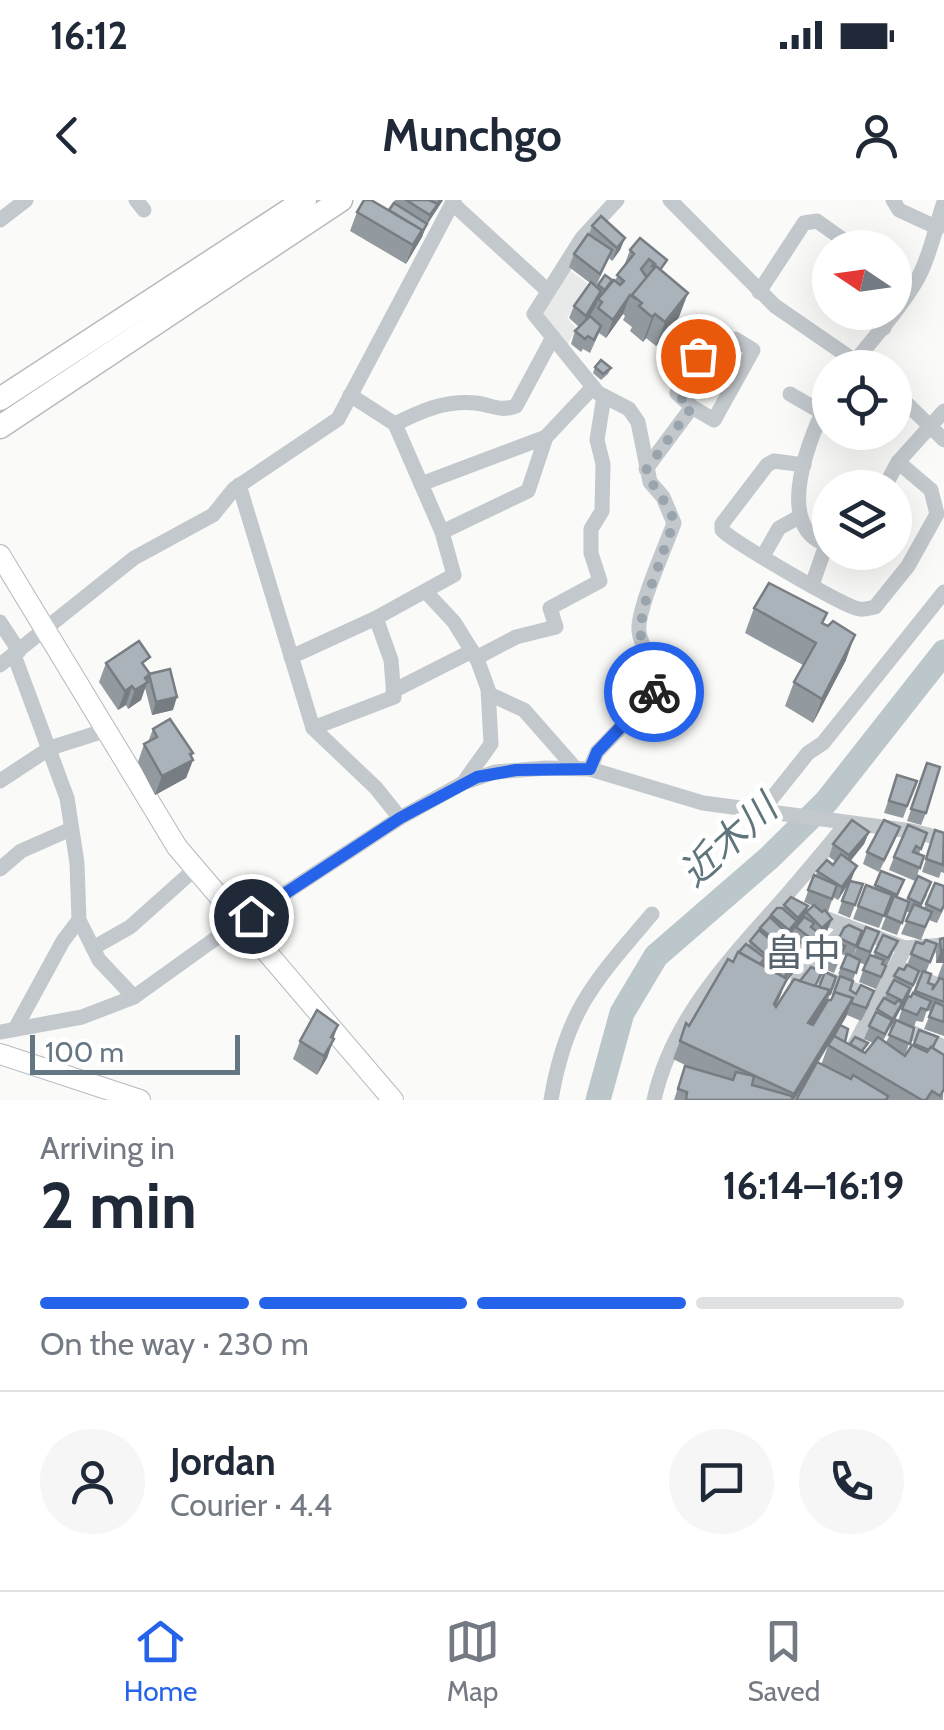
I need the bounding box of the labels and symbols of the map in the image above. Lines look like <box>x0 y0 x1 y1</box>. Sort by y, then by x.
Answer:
north arrow <box>812 230 912 330</box>
pin <box>656 314 741 399</box>
courier <box>604 642 704 742</box>
water label: 近木川 <box>670 782 789 896</box>
pin <box>209 874 294 959</box>
district label: 畠中 <box>765 929 841 976</box>
scale bar <box>30 1030 240 1074</box>

